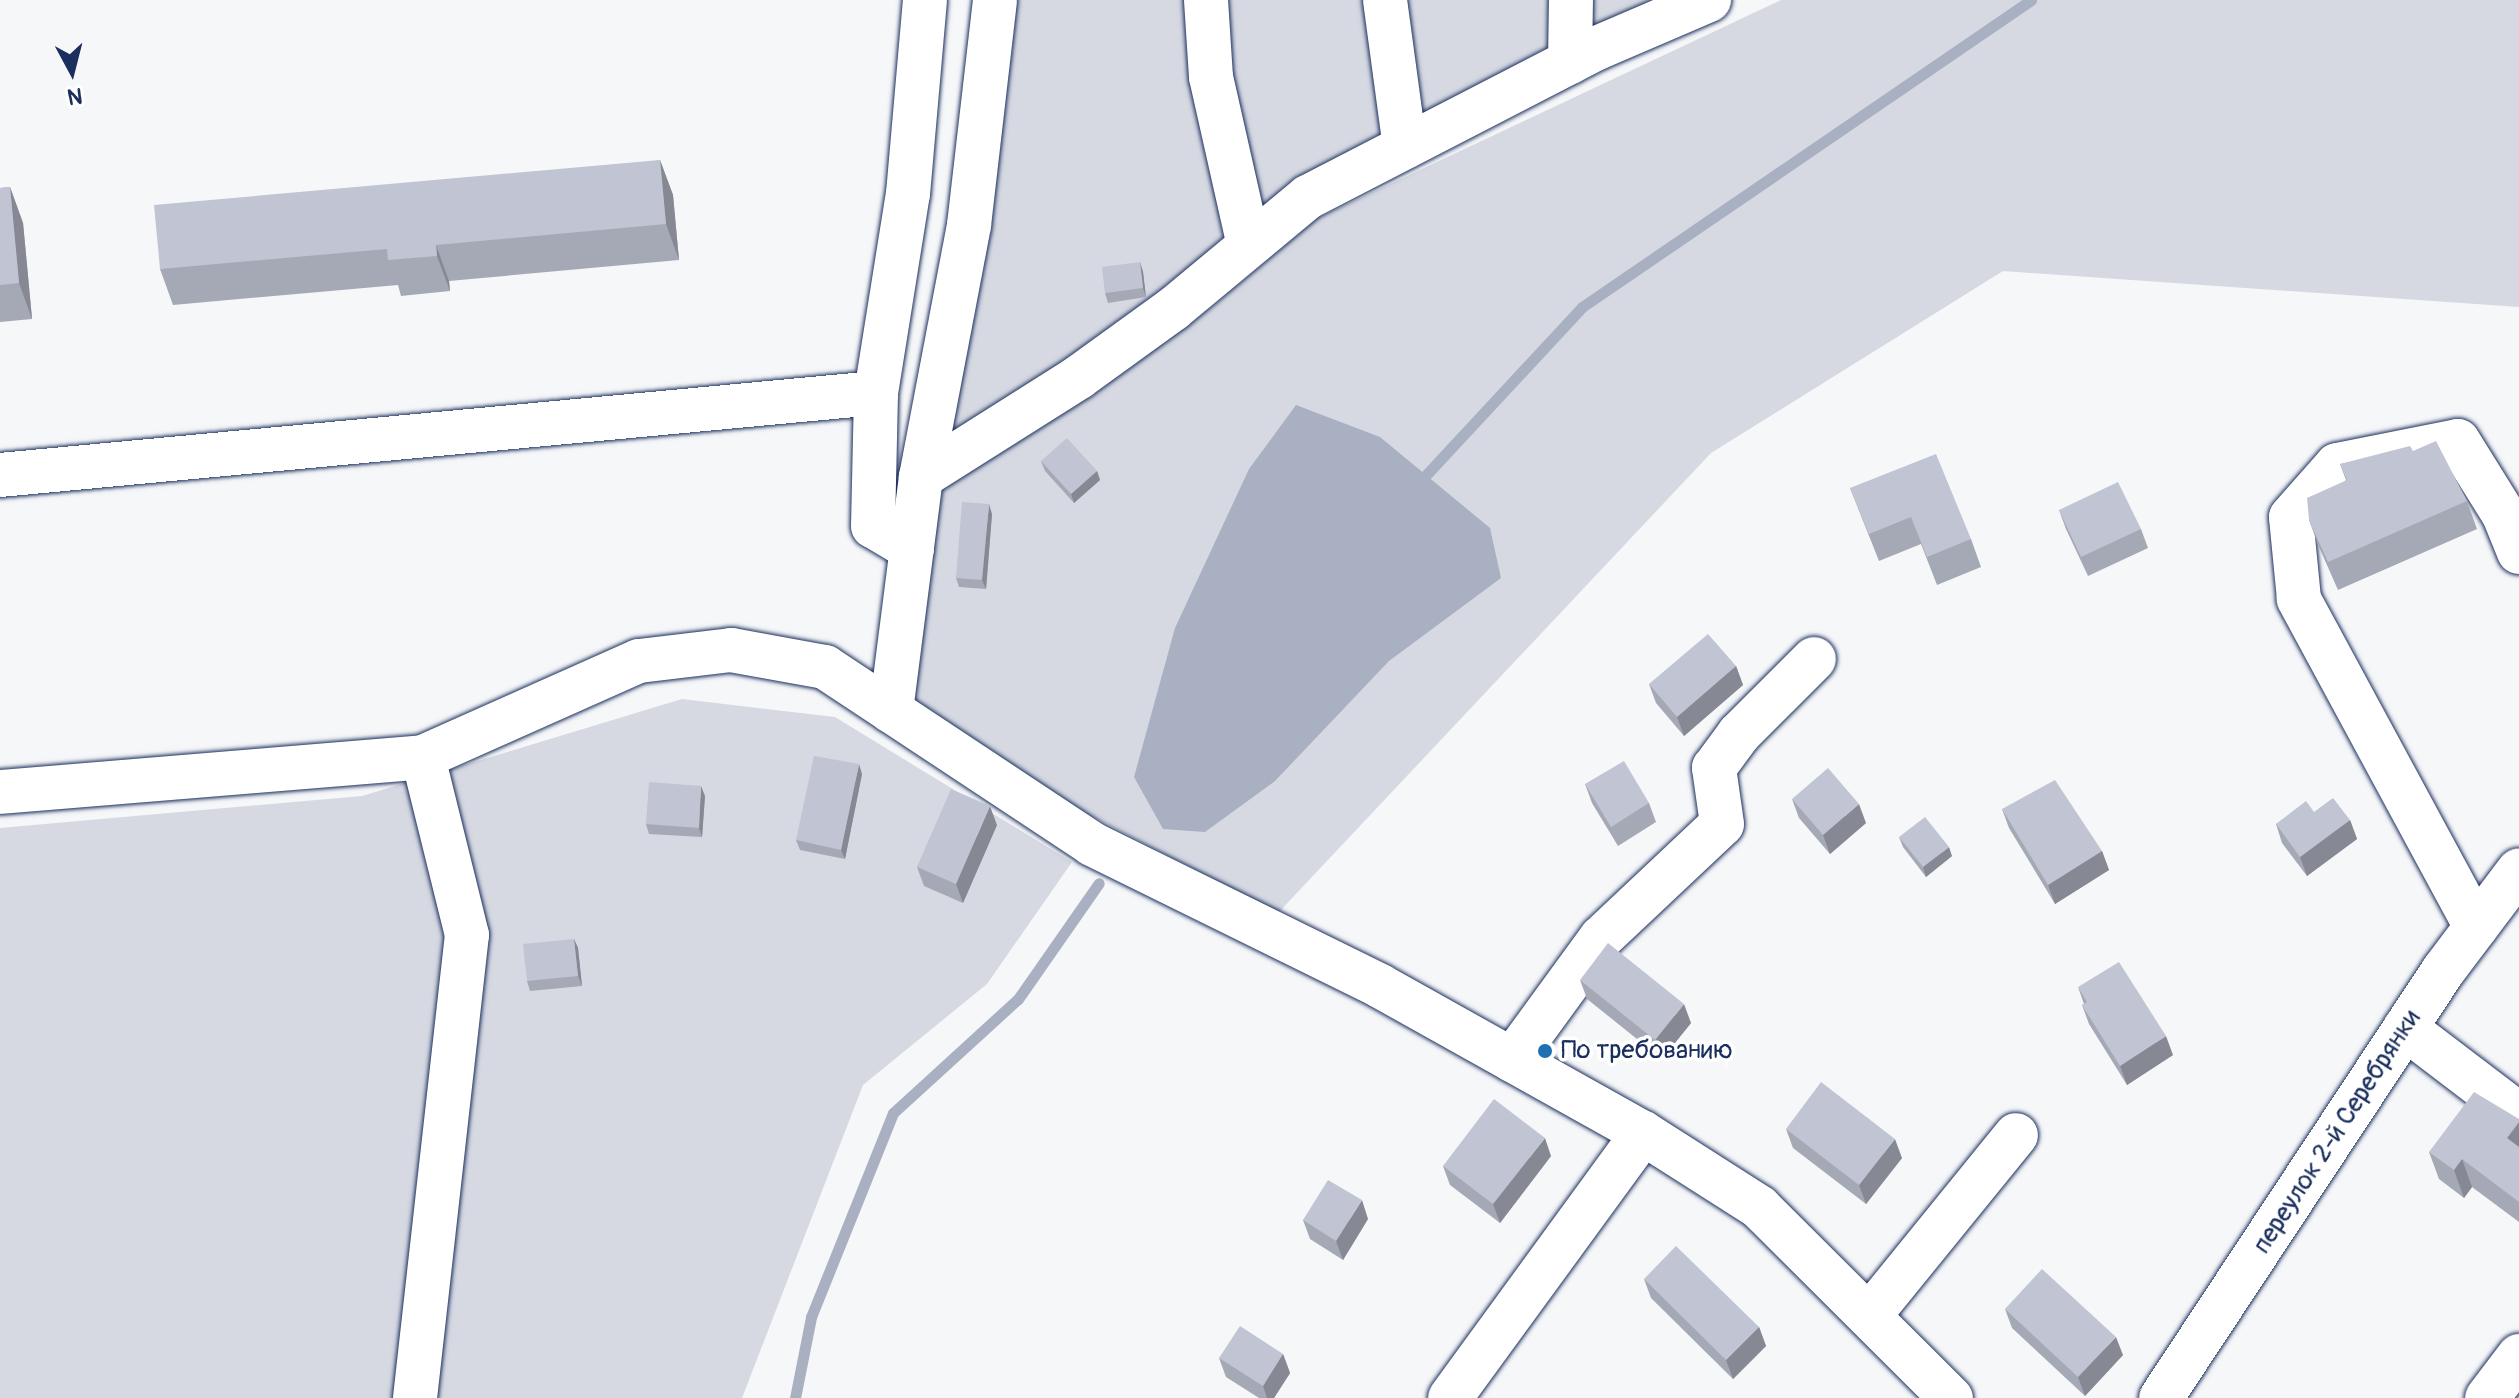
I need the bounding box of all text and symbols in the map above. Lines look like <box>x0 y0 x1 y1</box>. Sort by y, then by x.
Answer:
north arrow <box>32 32 112 112</box>
text: N <box>66 81 84 111</box>
street label: переулок 2-й Серебрянки <box>2247 1004 2427 1260</box>
place label: По требованию <box>1561 1035 1733 1067</box>
marker: По требованию <box>1536 1042 1554 1060</box>

